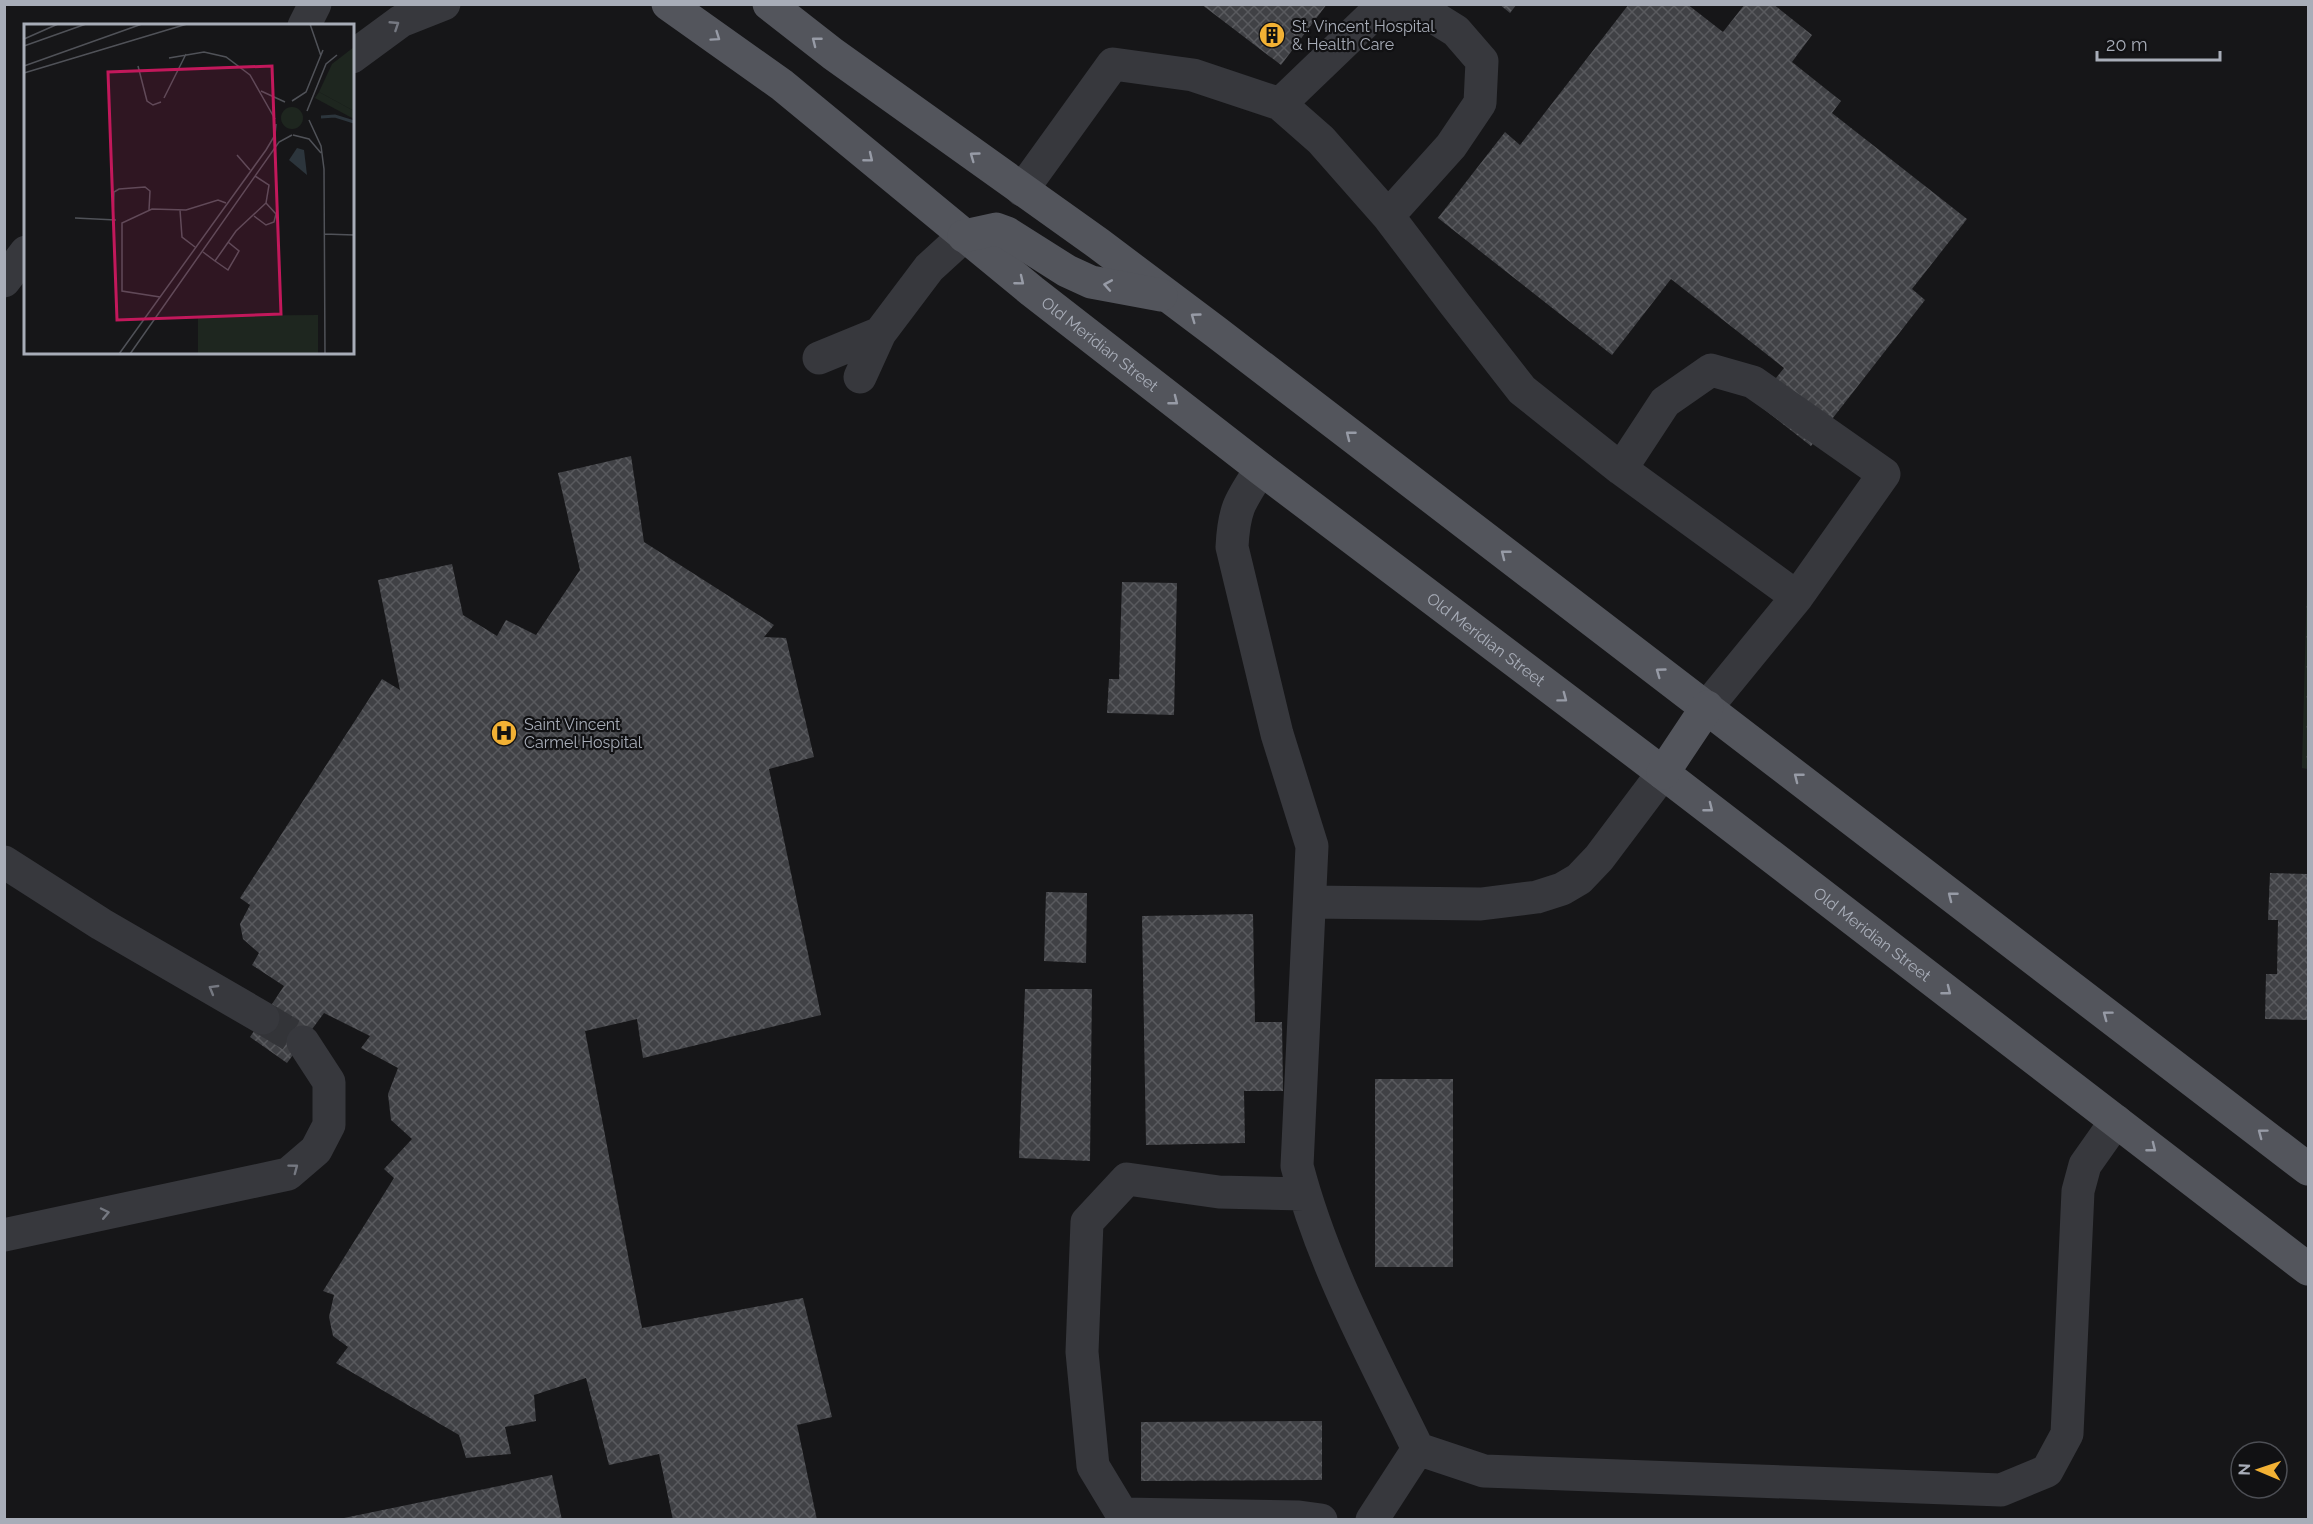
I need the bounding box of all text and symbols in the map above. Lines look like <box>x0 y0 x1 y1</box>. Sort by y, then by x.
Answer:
place label: St. Vincent Hospital & Health Care <box>1292 17 1435 54</box>
building icon: St. Vincent Hospital & Health Care <box>1257 20 1287 50</box>
one-way arrow <box>389 21 400 32</box>
inset map <box>24 24 354 354</box>
scale bar <box>2097 24 2220 62</box>
one-way arrow <box>710 30 721 41</box>
text: 20 m <box>2106 34 2148 55</box>
one-way arrow <box>812 38 823 49</box>
one-way arrow <box>862 150 873 161</box>
one-way arrow <box>970 152 981 163</box>
one-way arrow <box>1013 274 1024 285</box>
one-way arrow <box>1103 280 1113 292</box>
street label: Old Meridian Street <box>1038 293 1163 396</box>
one-way arrow <box>1191 313 1202 324</box>
one-way arrow <box>1167 394 1178 405</box>
one-way arrow <box>1346 432 1357 443</box>
one-way arrow <box>1500 551 1511 562</box>
street label: Old Meridian Street <box>1423 589 1549 691</box>
one-way arrow <box>1655 669 1666 680</box>
one-way arrow <box>1557 690 1568 701</box>
place label: Saint Vincent Carmel Hospital <box>524 715 643 752</box>
hospital icon: Saint Vincent Carmel Hospital <box>489 718 519 748</box>
one-way arrow <box>1794 773 1805 784</box>
one-way arrow <box>1702 801 1713 812</box>
street label: Old Meridian Street <box>1810 883 1935 986</box>
one-way arrow <box>1948 893 1959 904</box>
one-way arrow <box>209 984 219 996</box>
one-way arrow <box>1940 984 1951 995</box>
one-way arrow <box>2103 1012 2114 1023</box>
one-way arrow <box>2258 1130 2269 1141</box>
one-way arrow <box>2145 1141 2156 1152</box>
one-way arrow <box>287 1165 298 1176</box>
one-way arrow <box>100 1207 110 1220</box>
north arrow <box>2229 1440 2289 1500</box>
text: N <box>2235 1463 2254 1476</box>

